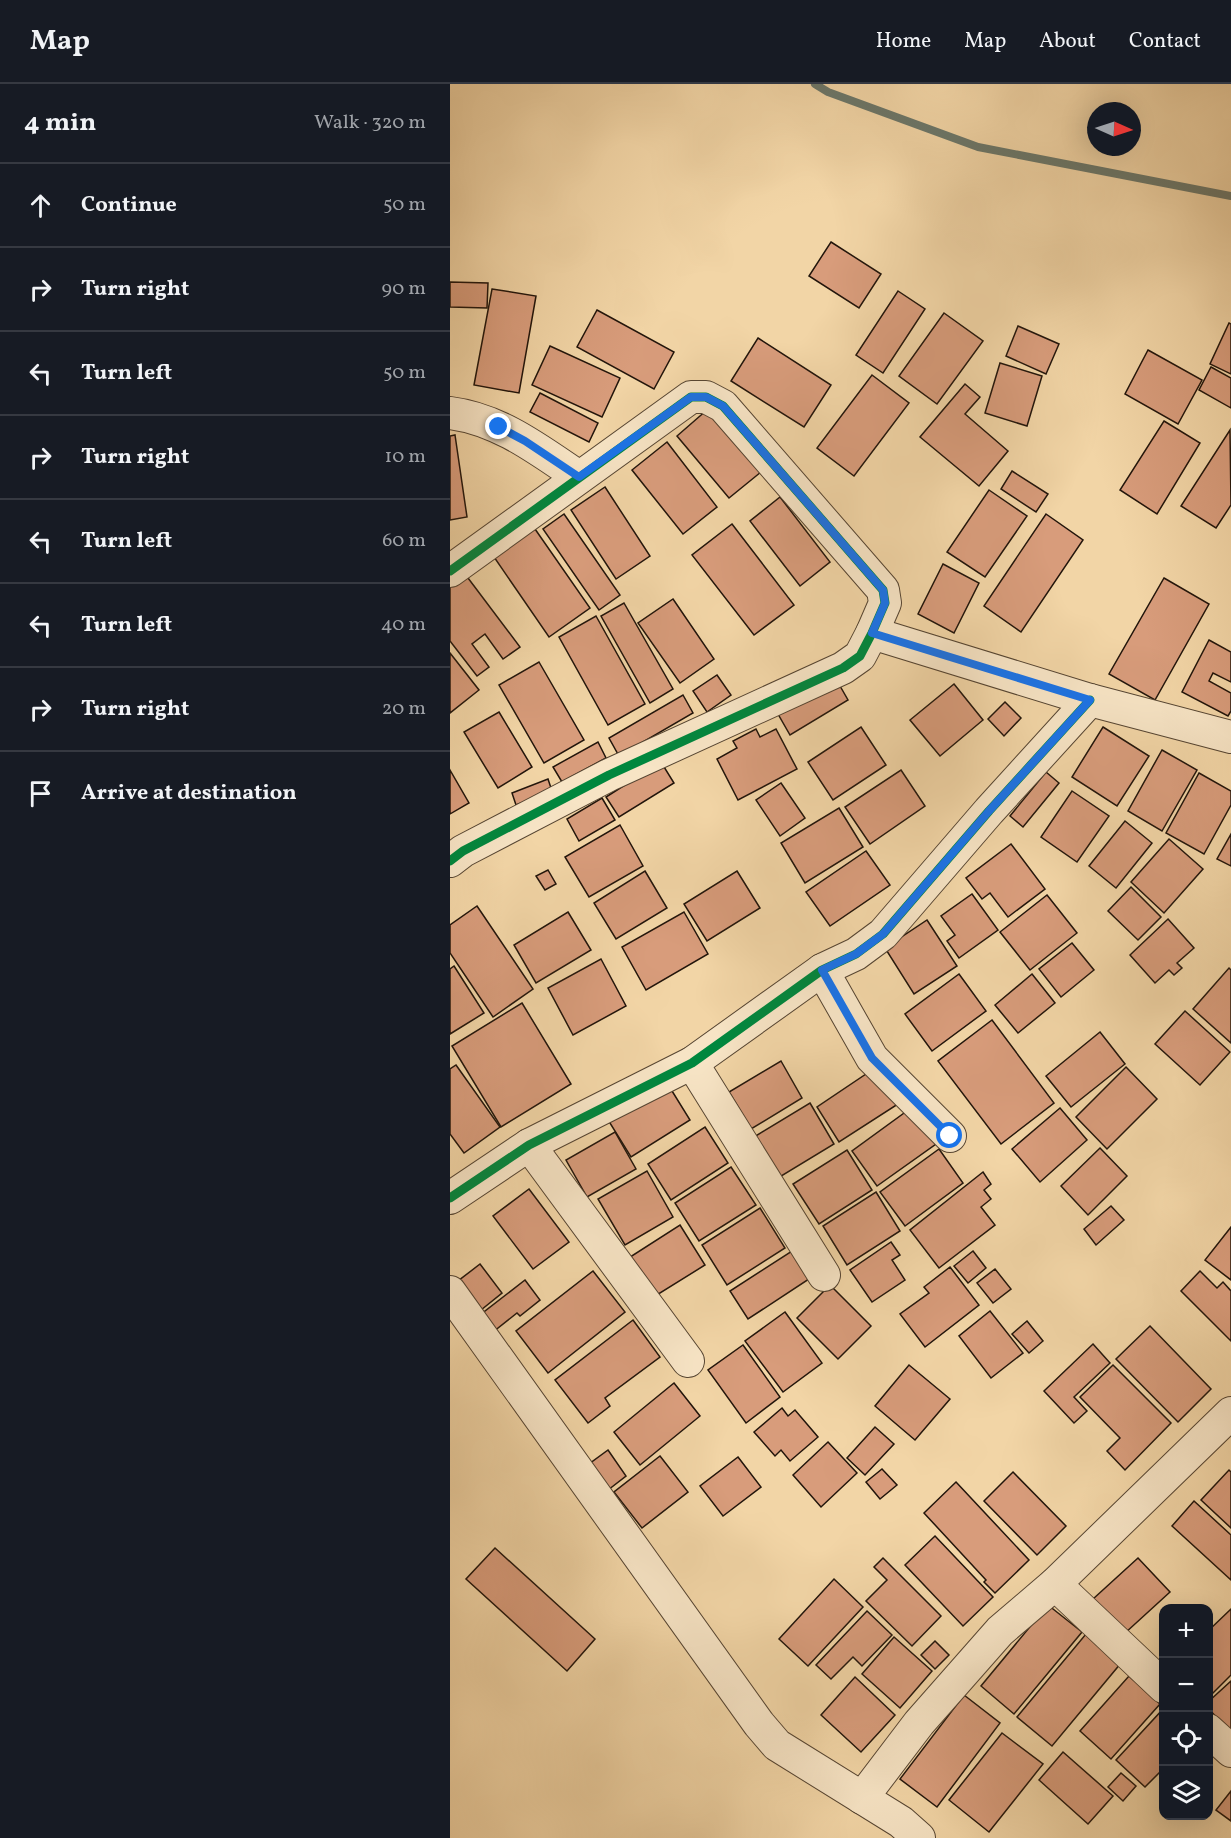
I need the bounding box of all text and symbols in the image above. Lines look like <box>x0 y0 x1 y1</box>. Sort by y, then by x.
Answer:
text: Map <box>30 22 90 61</box>
text: Home <box>876 27 931 56</box>
text: Map <box>964 27 1006 56</box>
text: About <box>1039 27 1096 56</box>
text: Contact <box>1129 27 1201 56</box>
north arrow <box>1087 102 1141 156</box>
text: 4 min <box>24 105 96 141</box>
text: Walk · 320 m <box>314 109 426 137</box>
icon: ahead <box>24 189 57 222</box>
text: Continue <box>81 190 177 221</box>
text: 50 m <box>383 191 426 219</box>
icon: right <box>24 273 57 306</box>
text: Turn right <box>81 274 189 305</box>
text: 90 m <box>382 275 426 303</box>
icon: left <box>24 357 57 390</box>
text: Turn left <box>81 358 172 389</box>
text: 50 m <box>383 359 426 387</box>
route end <box>485 413 511 439</box>
icon: right <box>24 441 57 474</box>
text: Turn right <box>81 442 189 473</box>
text: 10 m <box>385 443 426 471</box>
icon: left <box>24 525 57 558</box>
text: Turn left <box>81 526 172 557</box>
text: 60 m <box>382 527 426 555</box>
icon: left <box>24 609 57 642</box>
text: Turn left <box>81 610 172 641</box>
text: 40 m <box>381 611 426 639</box>
icon: right <box>24 693 57 726</box>
text: Turn right <box>81 694 189 725</box>
text: 20 m <box>382 695 426 723</box>
icon: arrive <box>24 777 57 810</box>
text: Arrive at destination <box>81 778 297 809</box>
route start <box>936 1122 962 1148</box>
map controls <box>1159 1604 1213 1820</box>
button: + <box>1159 1604 1213 1658</box>
button: − <box>1159 1658 1213 1712</box>
button: locate <box>1159 1712 1213 1766</box>
button: layers <box>1159 1766 1213 1820</box>

